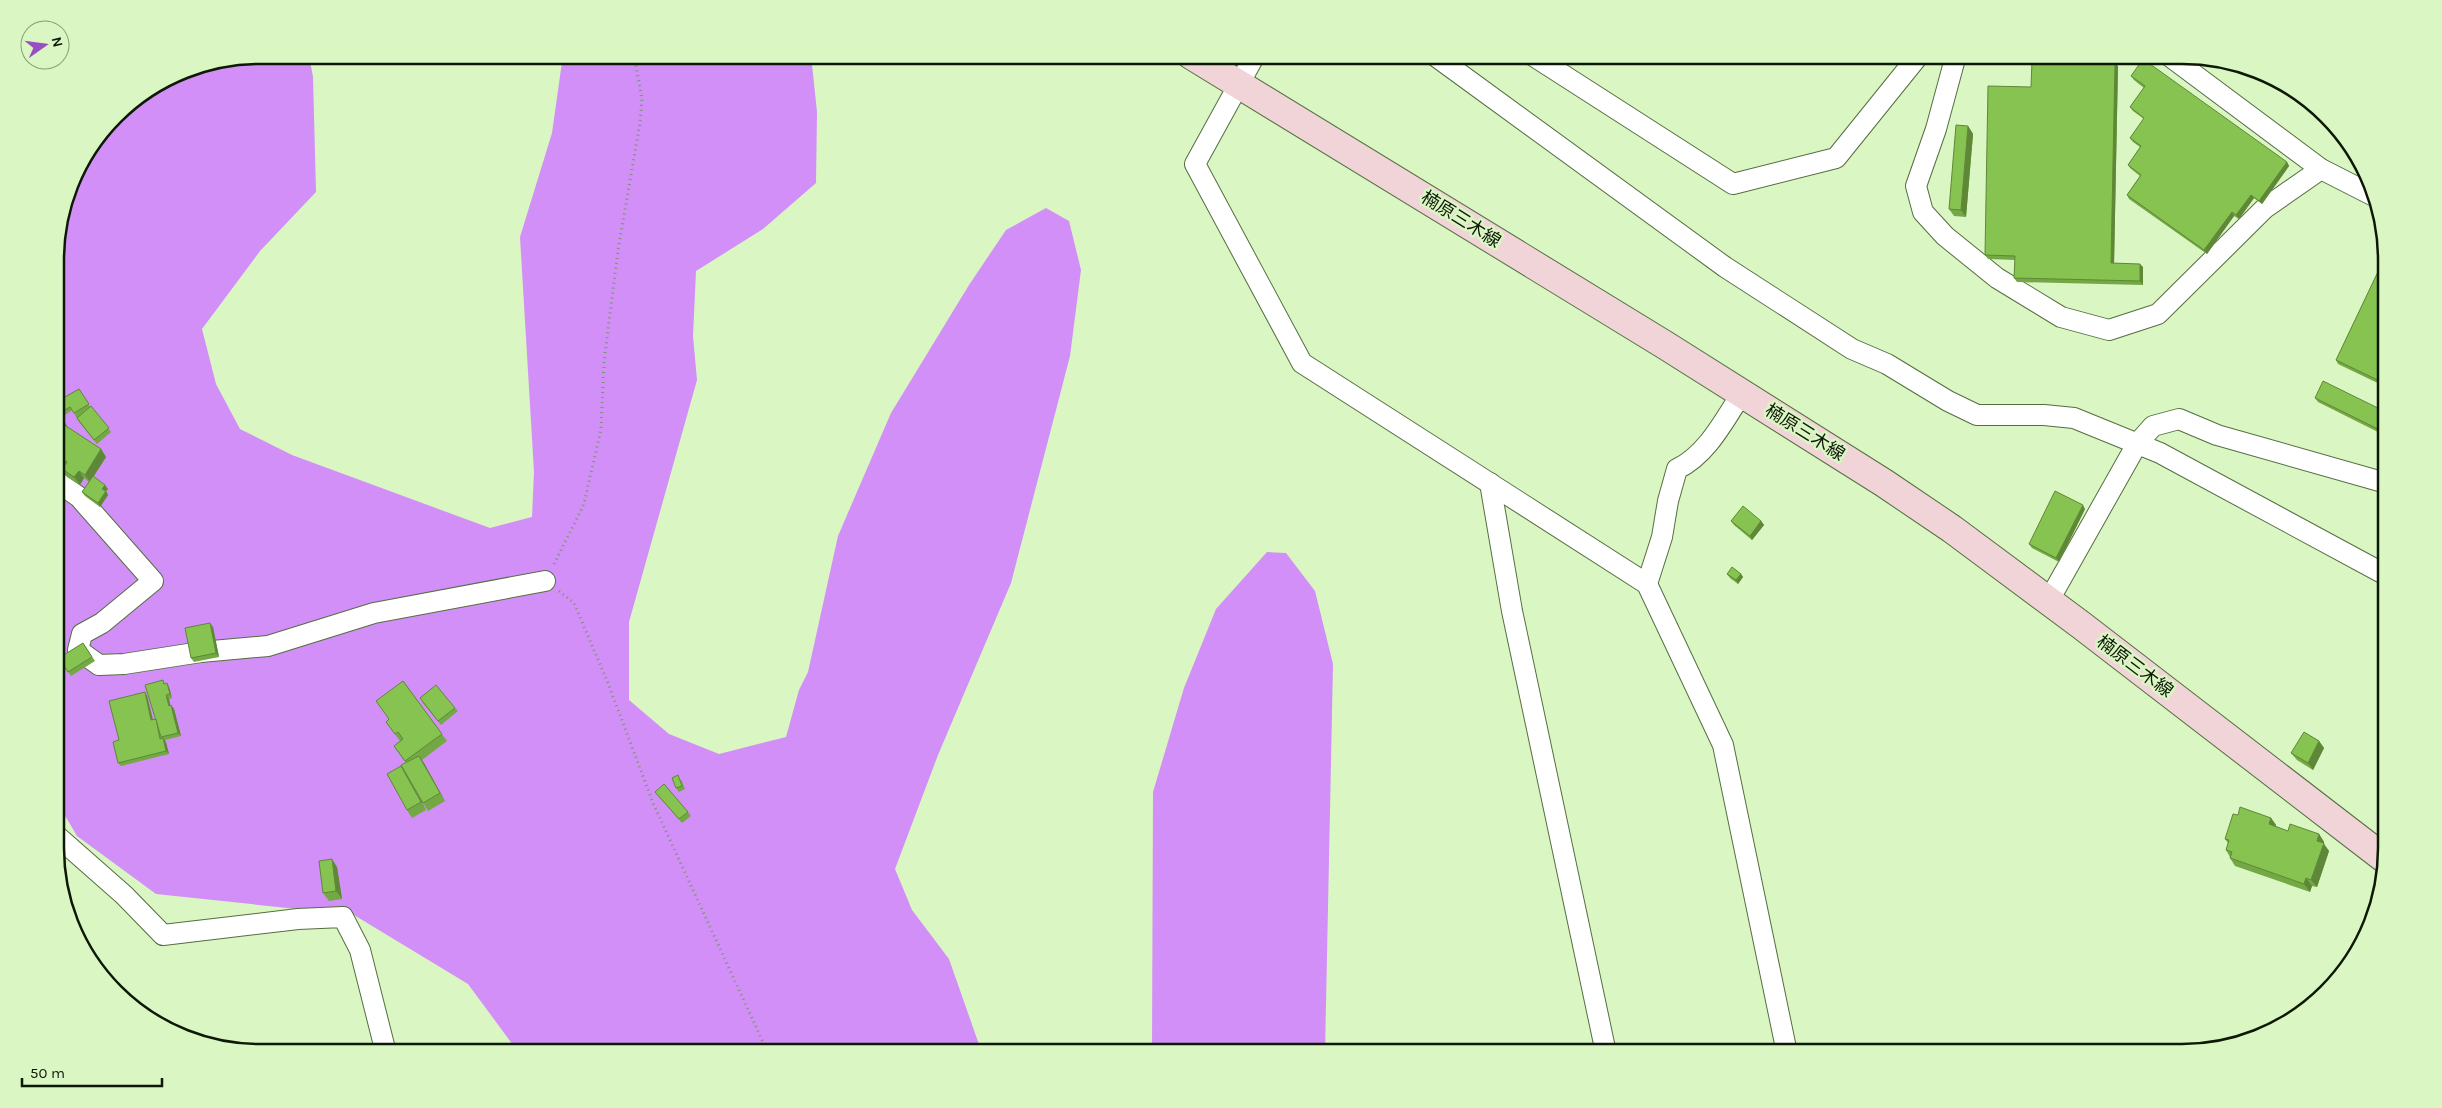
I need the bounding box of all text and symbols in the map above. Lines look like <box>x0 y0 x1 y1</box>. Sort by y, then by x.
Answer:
north arrow <box>20 20 70 70</box>
text: N <box>48 35 67 49</box>
street label: 楠原三木線 <box>1417 186 1505 252</box>
street label: 楠原三木線 <box>1761 399 1849 465</box>
street label: 楠原三木線 <box>2092 630 2178 702</box>
scale bar <box>22 1056 162 1088</box>
text: 50 m <box>30 1064 65 1082</box>

